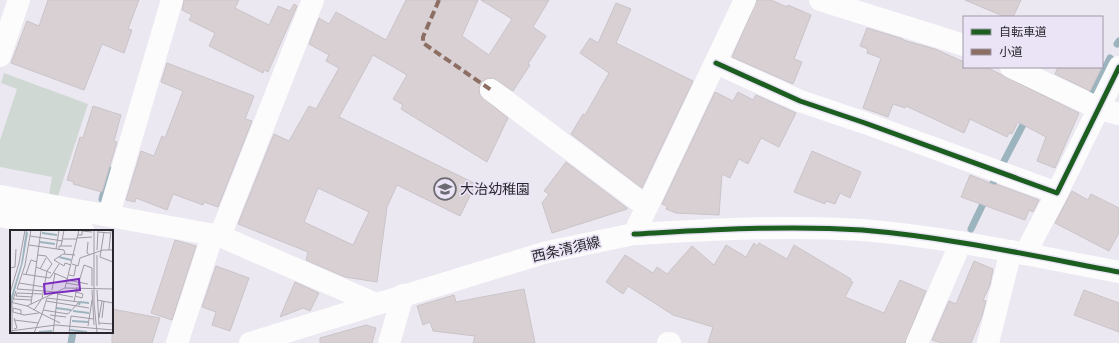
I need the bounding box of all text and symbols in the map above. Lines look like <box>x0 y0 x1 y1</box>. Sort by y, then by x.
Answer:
legend <box>963 16 1103 68</box>
text: 自転車道 <box>999 24 1047 39</box>
text: 小道 <box>999 44 1023 59</box>
school or university icon: 大治幼稚園 <box>432 176 458 202</box>
place label: 大治幼稚園 <box>460 180 530 198</box>
inset map <box>10 230 113 333</box>
street label: 西条清須線 <box>530 232 602 266</box>

